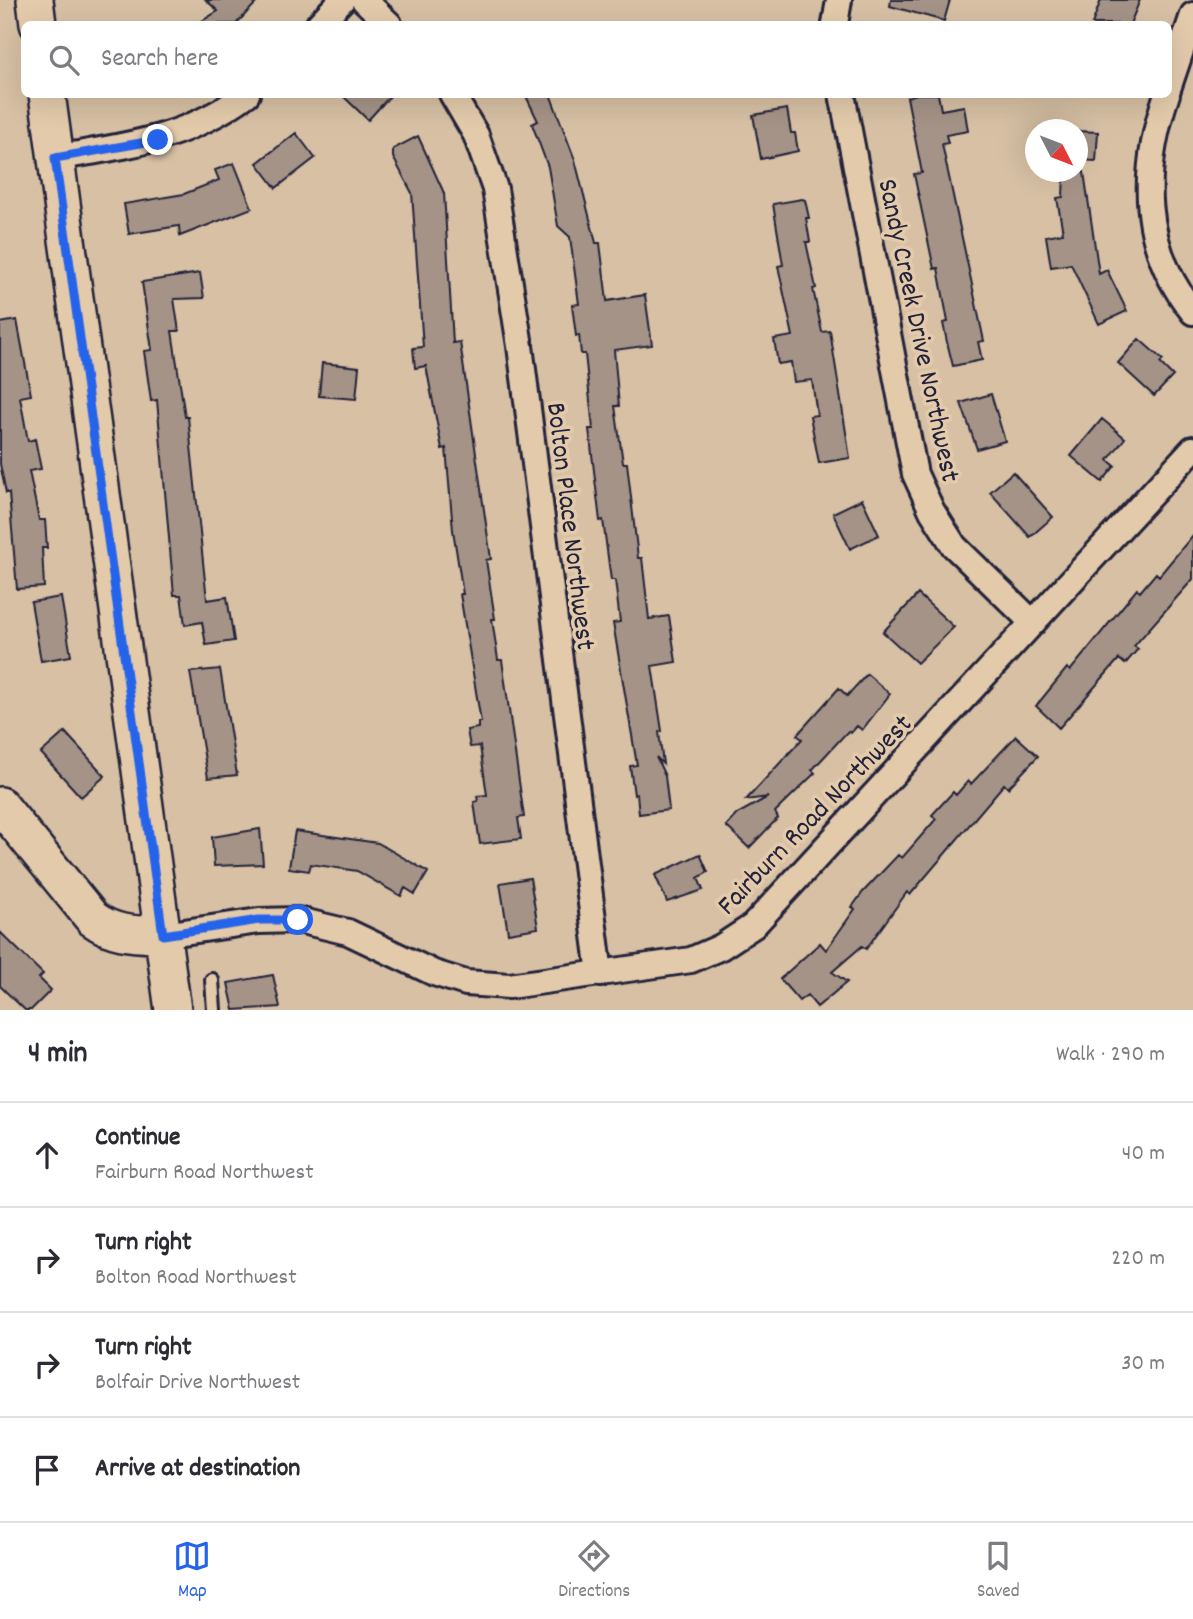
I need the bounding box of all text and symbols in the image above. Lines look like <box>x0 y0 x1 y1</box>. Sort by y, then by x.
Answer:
search box <box>21 21 1172 98</box>
icon: search <box>45 41 83 79</box>
text: Search here <box>101 41 219 78</box>
north arrow <box>1025 119 1088 182</box>
route end <box>142 124 173 155</box>
street label: Sandy Creek Drive Northwest <box>864 176 968 486</box>
street label: Bolton Place Northwest <box>533 400 603 653</box>
street label: Fairburn Road Northwest <box>710 707 923 926</box>
route start <box>282 904 313 935</box>
text: 4 min <box>28 1034 87 1077</box>
text: Walk · 290 m <box>1056 1039 1165 1072</box>
text: Continue <box>95 1120 180 1157</box>
icon: ahead <box>28 1136 66 1174</box>
text: 40 m <box>1122 1138 1165 1171</box>
text: Fairburn Road Northwest <box>95 1157 314 1190</box>
text: Turn right <box>95 1225 192 1262</box>
icon: right <box>28 1241 66 1279</box>
text: 220 m <box>1111 1243 1165 1276</box>
text: Bolton Road Northwest <box>95 1262 297 1295</box>
text: Turn right <box>95 1330 192 1367</box>
icon: right <box>28 1346 66 1384</box>
text: 30 m <box>1121 1348 1165 1381</box>
text: Bolfair Drive Northwest <box>95 1367 300 1400</box>
icon: arrive <box>28 1451 66 1489</box>
text: Arrive at destination <box>95 1451 300 1488</box>
tab: Map <box>173 1537 211 1606</box>
tab: Directions <box>558 1537 630 1606</box>
tab: Saved <box>977 1537 1020 1606</box>

